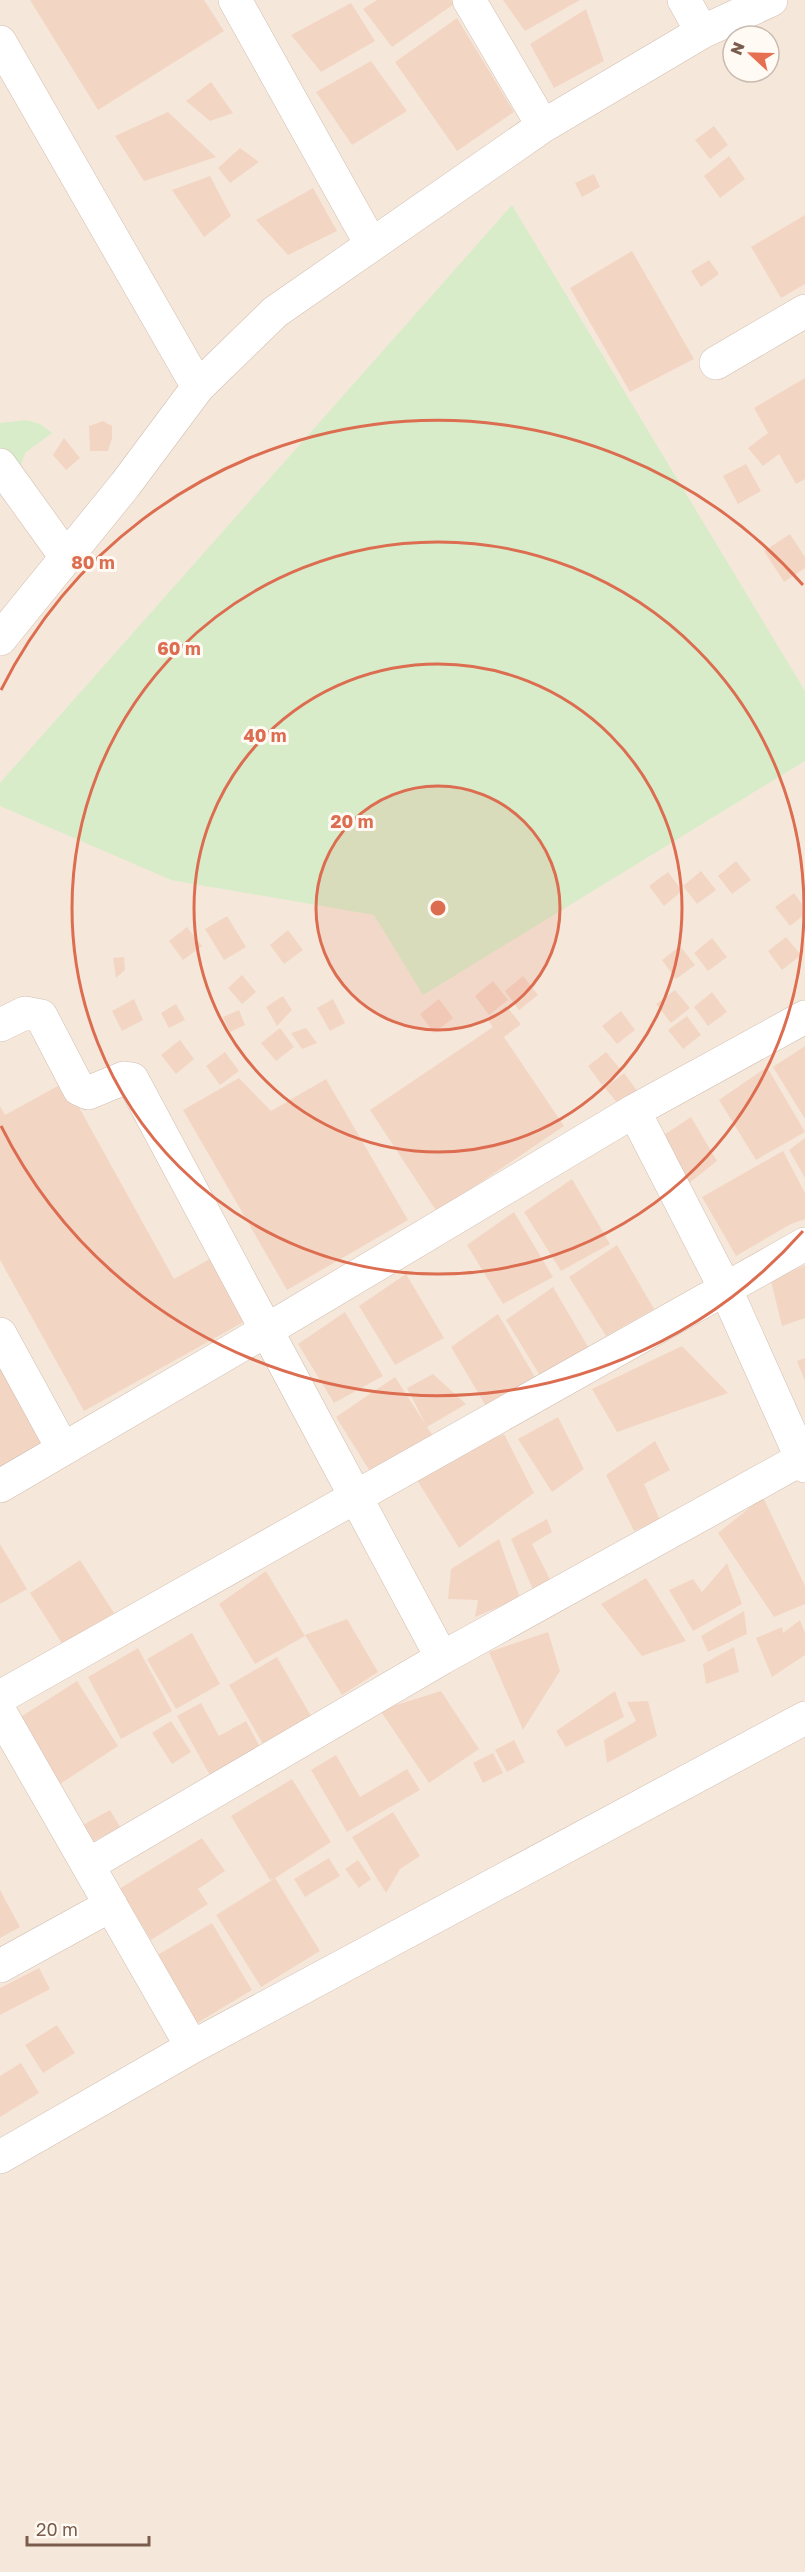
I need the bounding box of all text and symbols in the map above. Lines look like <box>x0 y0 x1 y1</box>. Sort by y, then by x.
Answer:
north arrow <box>721 24 781 84</box>
text: N <box>726 39 749 58</box>
text: 80 m <box>71 551 115 573</box>
text: 60 m <box>157 637 201 659</box>
text: 40 m <box>243 724 287 746</box>
text: 20 m <box>331 810 373 832</box>
centre of rings <box>428 898 448 918</box>
scale bar <box>27 2509 148 2547</box>
text: 20 m <box>36 2518 78 2540</box>

